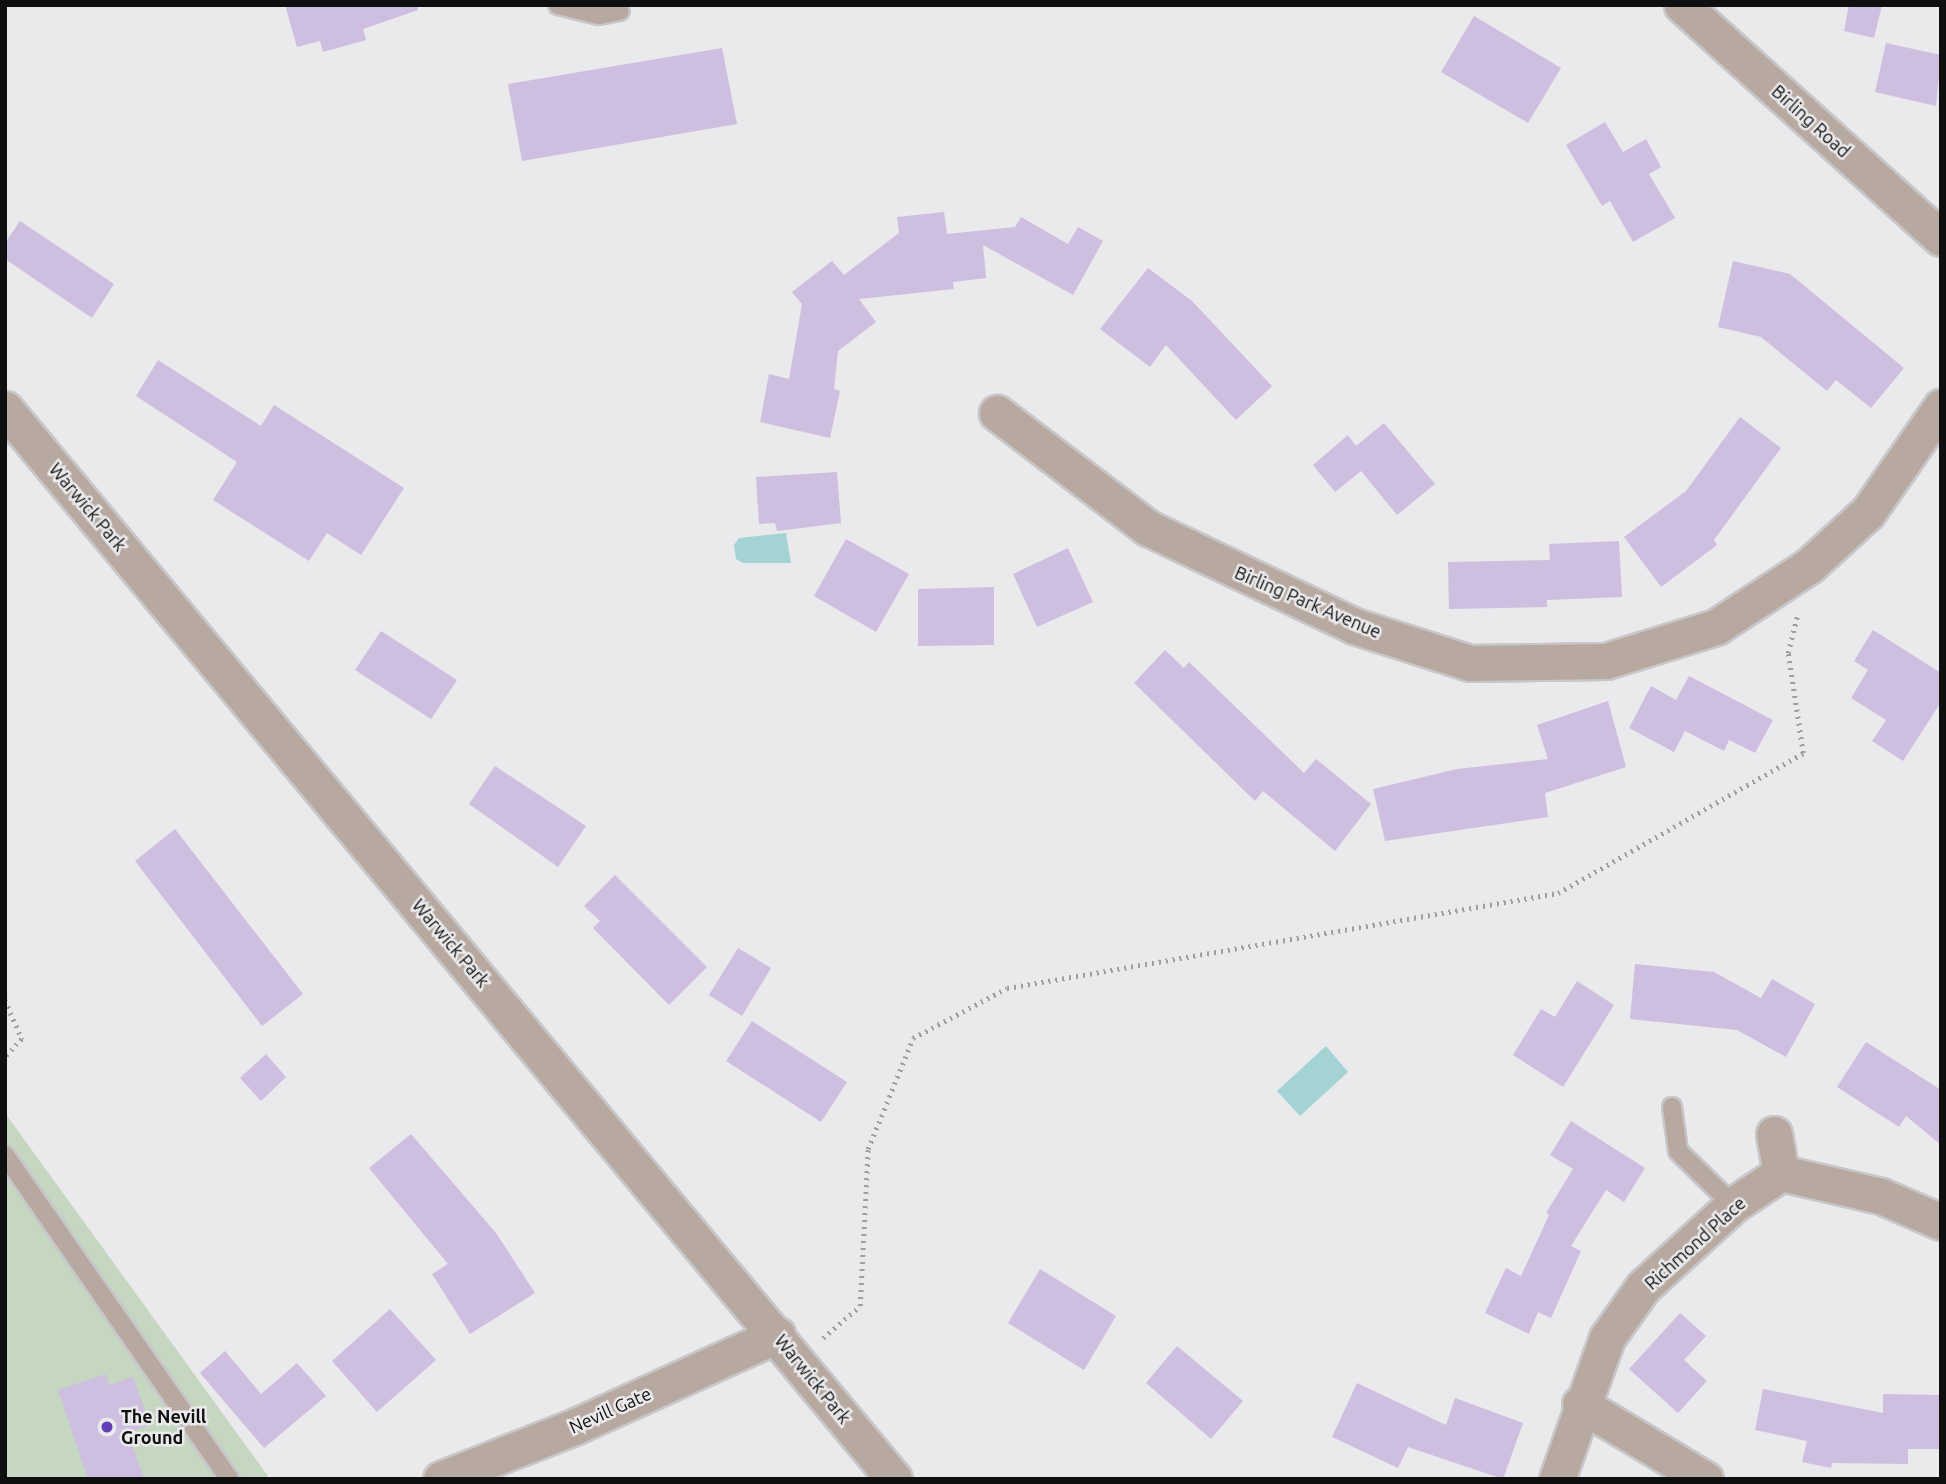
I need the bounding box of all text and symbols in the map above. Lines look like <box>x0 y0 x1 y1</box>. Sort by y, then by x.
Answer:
street label: Birling Road <box>1767 80 1855 162</box>
street label: Warwick Park <box>45 459 131 555</box>
street label: Birling Park Avenue <box>1232 561 1384 643</box>
street label: Warwick Park <box>408 895 494 991</box>
street label: Richmond Place <box>1640 1192 1750 1294</box>
street label: Warwick Park <box>770 1330 856 1428</box>
street label: Nevill Gate <box>566 1382 654 1438</box>
place label: The Nevill Ground <box>121 1406 206 1448</box>
marker: The Nevill Ground <box>99 1419 115 1435</box>

